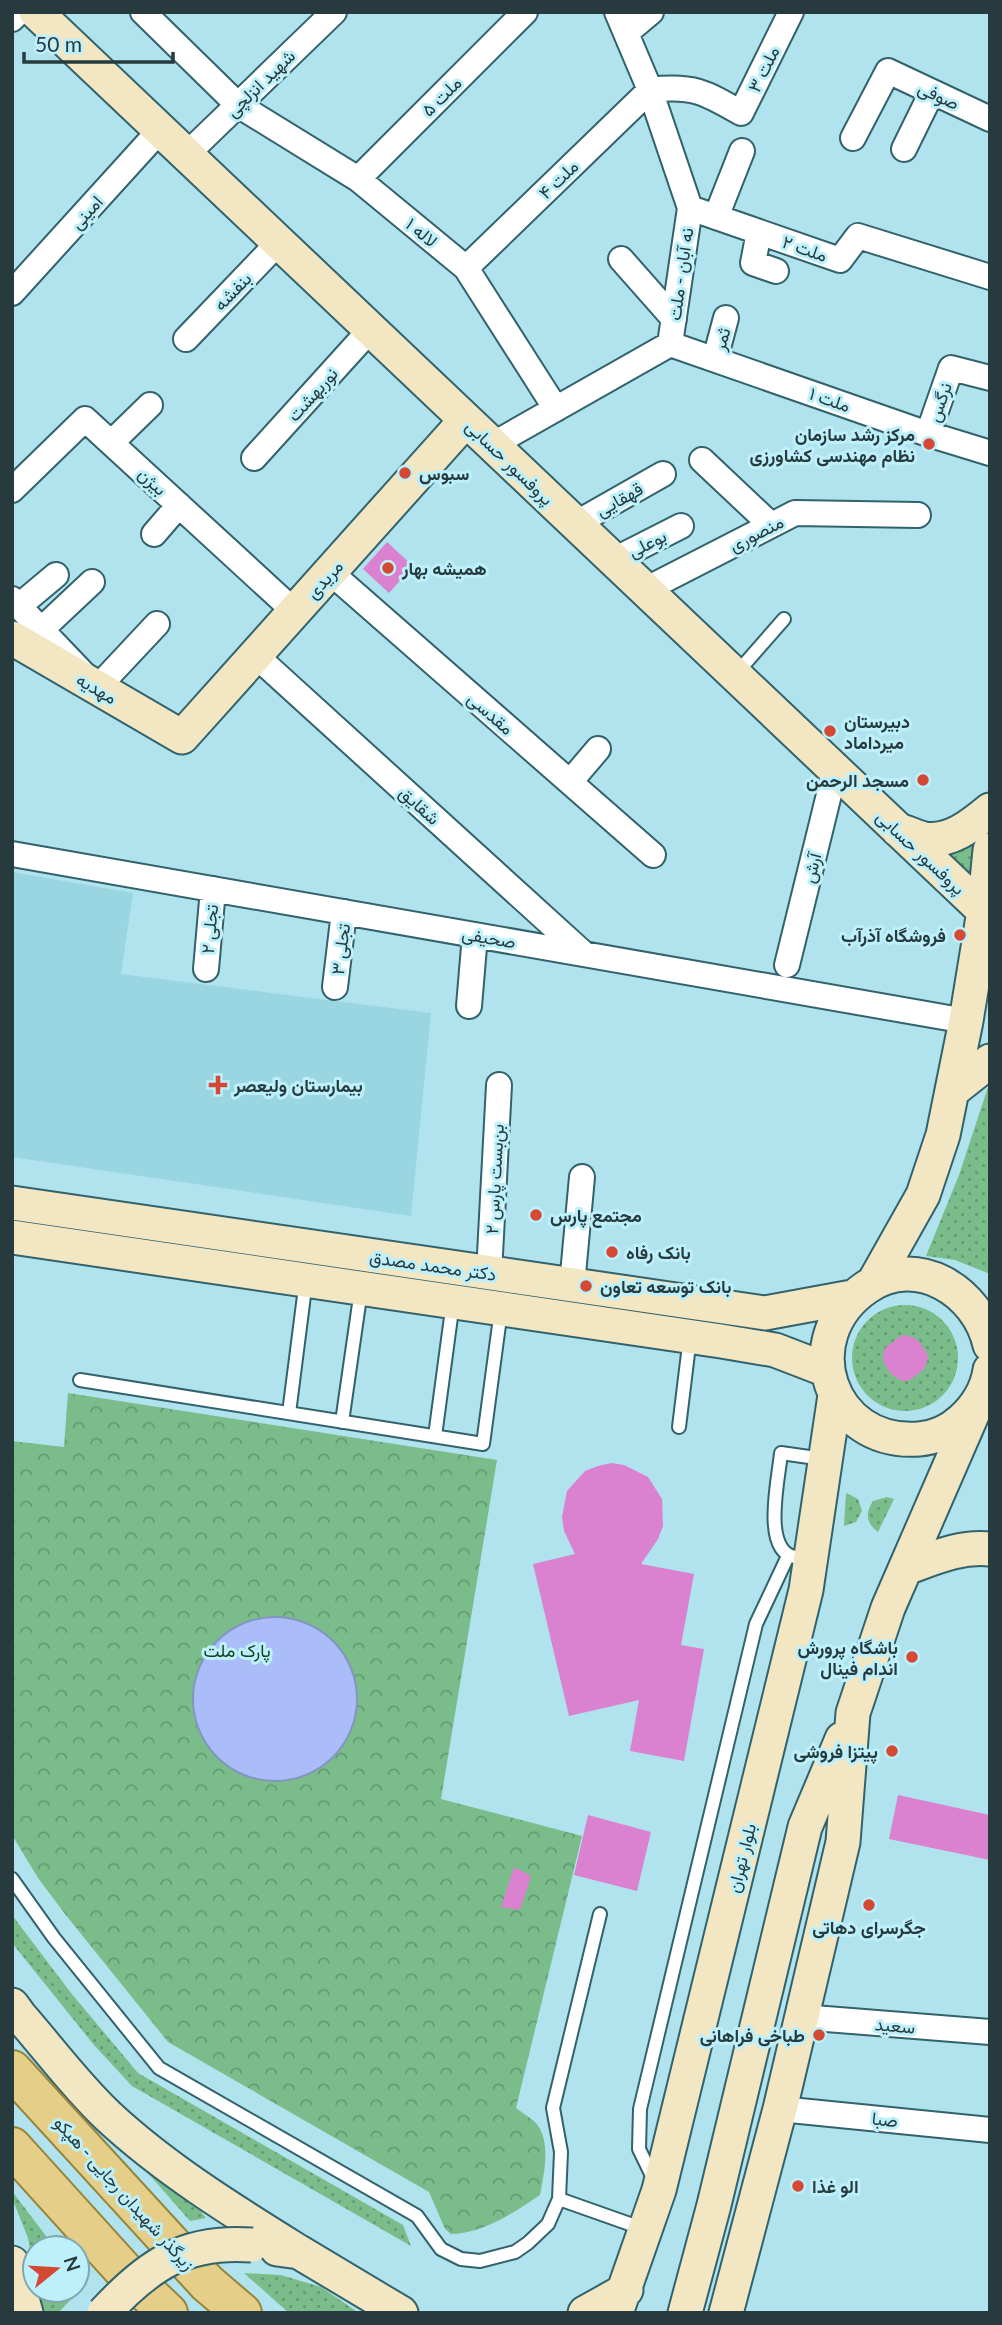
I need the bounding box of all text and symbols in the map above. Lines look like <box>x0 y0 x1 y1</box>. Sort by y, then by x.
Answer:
scale bar <box>24 21 173 65</box>
text: 50 m <box>35 31 82 56</box>
street label: ملت ۳ <box>742 42 784 96</box>
street label: شهید انزلچی <box>221 45 301 123</box>
street label: ملت ۵ <box>417 72 465 120</box>
street label: صوفی <box>914 76 963 115</box>
street label: ملت ۴ <box>533 155 583 203</box>
street label: امینی <box>65 190 108 234</box>
street label: لاله ۱ <box>402 213 442 251</box>
street label: نه آبان - ملت <box>663 226 697 322</box>
street label: ملت ۲ <box>780 230 830 266</box>
street label: بنفشه <box>209 267 255 315</box>
street label: ثمر <box>707 325 736 354</box>
street label: نوربهشت <box>282 362 343 426</box>
street label: نرگس <box>922 379 957 425</box>
street label: ملت ۱ <box>807 382 853 416</box>
street label: پروفسور حسابی <box>460 415 559 511</box>
place label: مرکز رشد سازمان نظام مهندسی کشاورزی <box>750 423 915 468</box>
marker: مرکز رشد سازمان نظام مهندسی کشاورزی <box>921 436 937 452</box>
street label: بیژن <box>133 462 172 500</box>
place label: سبوس <box>419 462 469 485</box>
marker: سبوس <box>397 465 413 481</box>
street label: قهقایی <box>592 477 647 522</box>
street label: منصوری <box>725 510 787 557</box>
street label: بوعلی <box>624 524 670 563</box>
street label: مریدی <box>301 555 348 604</box>
place label: همیشه بهار <box>401 557 487 580</box>
marker: همیشه بهار <box>380 560 396 576</box>
street label: مهدیه <box>72 668 121 709</box>
street label: مقدسی <box>463 687 519 740</box>
place label: دبیرستان میرداماد <box>844 710 910 754</box>
marker: دبیرستان میرداماد <box>822 723 838 739</box>
place label: مسجد الرحمن <box>806 769 909 792</box>
marker: مسجد الرحمن <box>915 772 931 788</box>
street label: شقایق <box>394 781 445 830</box>
street label: پروفسور حسابی <box>871 805 970 900</box>
street label: آرش <box>797 849 827 886</box>
street label: تجلی ۲ <box>196 904 223 955</box>
street label: صحیفی <box>460 921 518 954</box>
street label: تجلی ۳ <box>326 922 355 976</box>
place label: فروشگاه آذرآب <box>841 924 946 947</box>
marker: فروشگاه آذرآب <box>952 927 968 943</box>
place label: بیمارستان ولیعصر <box>233 1074 363 1097</box>
marker: بیمارستان ولیعصر <box>208 1075 228 1095</box>
street label: بن‌بست پارس ۲ <box>480 1123 510 1235</box>
place label: مجتمع پارس <box>550 1204 642 1228</box>
marker: مجتمع پارس <box>528 1207 544 1223</box>
place label: بانک رفاه <box>626 1241 691 1264</box>
marker: بانک رفاه <box>604 1244 620 1260</box>
street label: دکتر محمد مصدق <box>368 1245 498 1286</box>
place label: بانک توسعه تعاون <box>600 1275 732 1298</box>
marker: بانک توسعه تعاون <box>578 1278 594 1294</box>
place label: باشگاه پرورش اندام فینال <box>798 1636 898 1681</box>
park label: پارک ملت <box>203 1639 271 1663</box>
marker: باشگاه پرورش اندام فینال <box>904 1649 920 1665</box>
place label: پیتزا فروشی <box>793 1740 878 1764</box>
marker: پیتزا فروشی <box>884 1743 900 1759</box>
street label: بلوار تهران <box>722 1821 761 1895</box>
marker: جگرسرای دهاتی <box>861 1897 877 1913</box>
place label: جگرسرای دهاتی <box>812 1916 926 1939</box>
street label: سعید <box>874 2012 916 2038</box>
place label: طباخی فراهانی <box>700 2024 805 2047</box>
marker: طباخی فراهانی <box>811 2027 827 2043</box>
street label: صبا <box>871 2107 899 2131</box>
street label: زیرگذر شهیدان رجایی - هپکو <box>49 2111 200 2276</box>
place label: الو غذا <box>812 2175 859 2198</box>
marker: الو غذا <box>790 2178 806 2194</box>
north arrow <box>21 2234 91 2304</box>
text: N <box>59 2253 86 2274</box>

